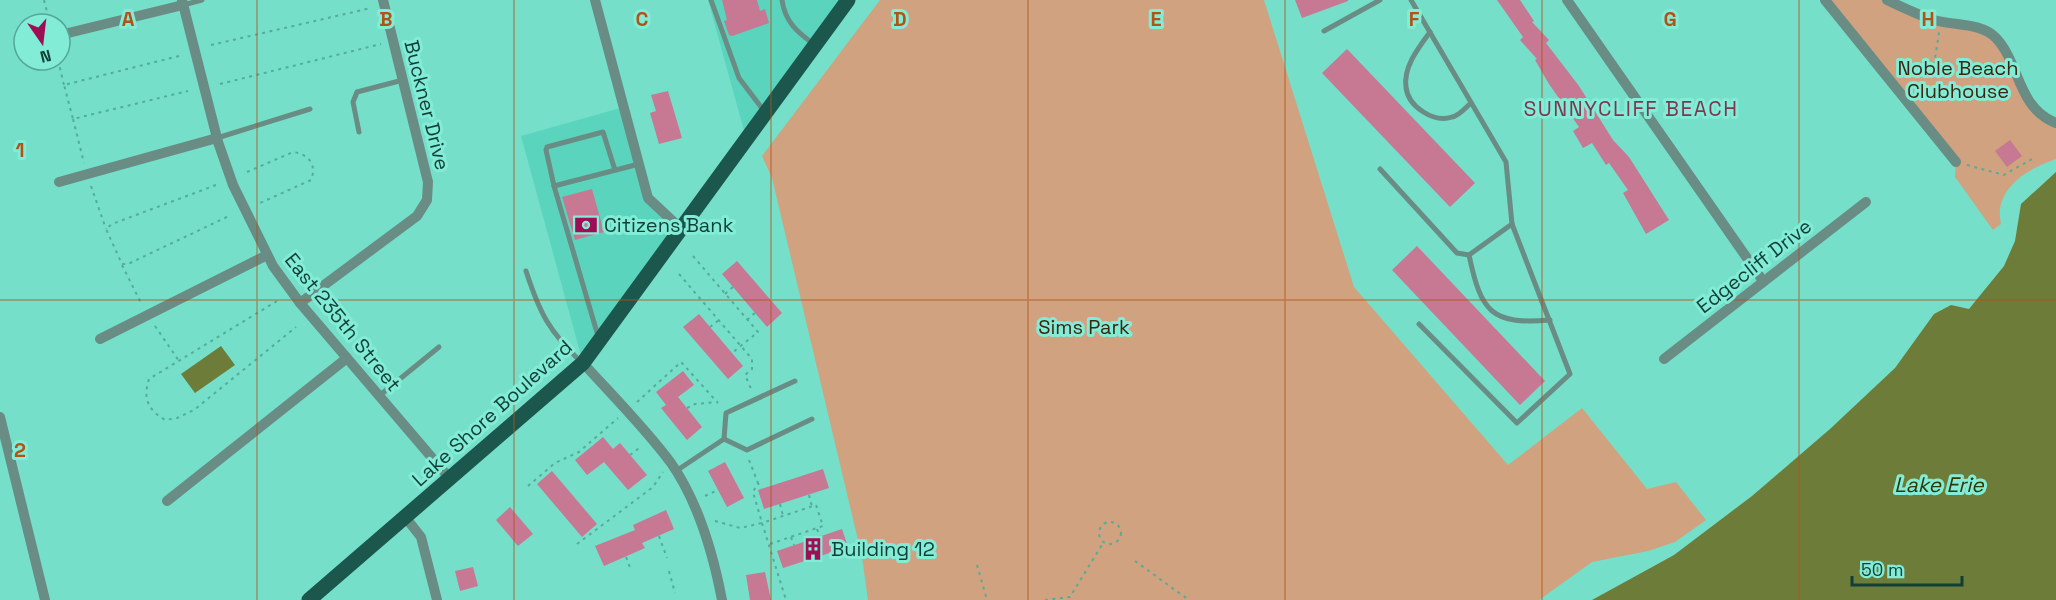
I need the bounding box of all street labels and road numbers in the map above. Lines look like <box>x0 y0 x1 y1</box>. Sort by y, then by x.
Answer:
street label: Buckner Drive <box>398 37 456 173</box>
street label: Edgecliff Drive <box>1691 213 1817 319</box>
street label: East 235th Street <box>279 247 407 397</box>
street label: Lake Shore Boulevard <box>406 334 578 492</box>

